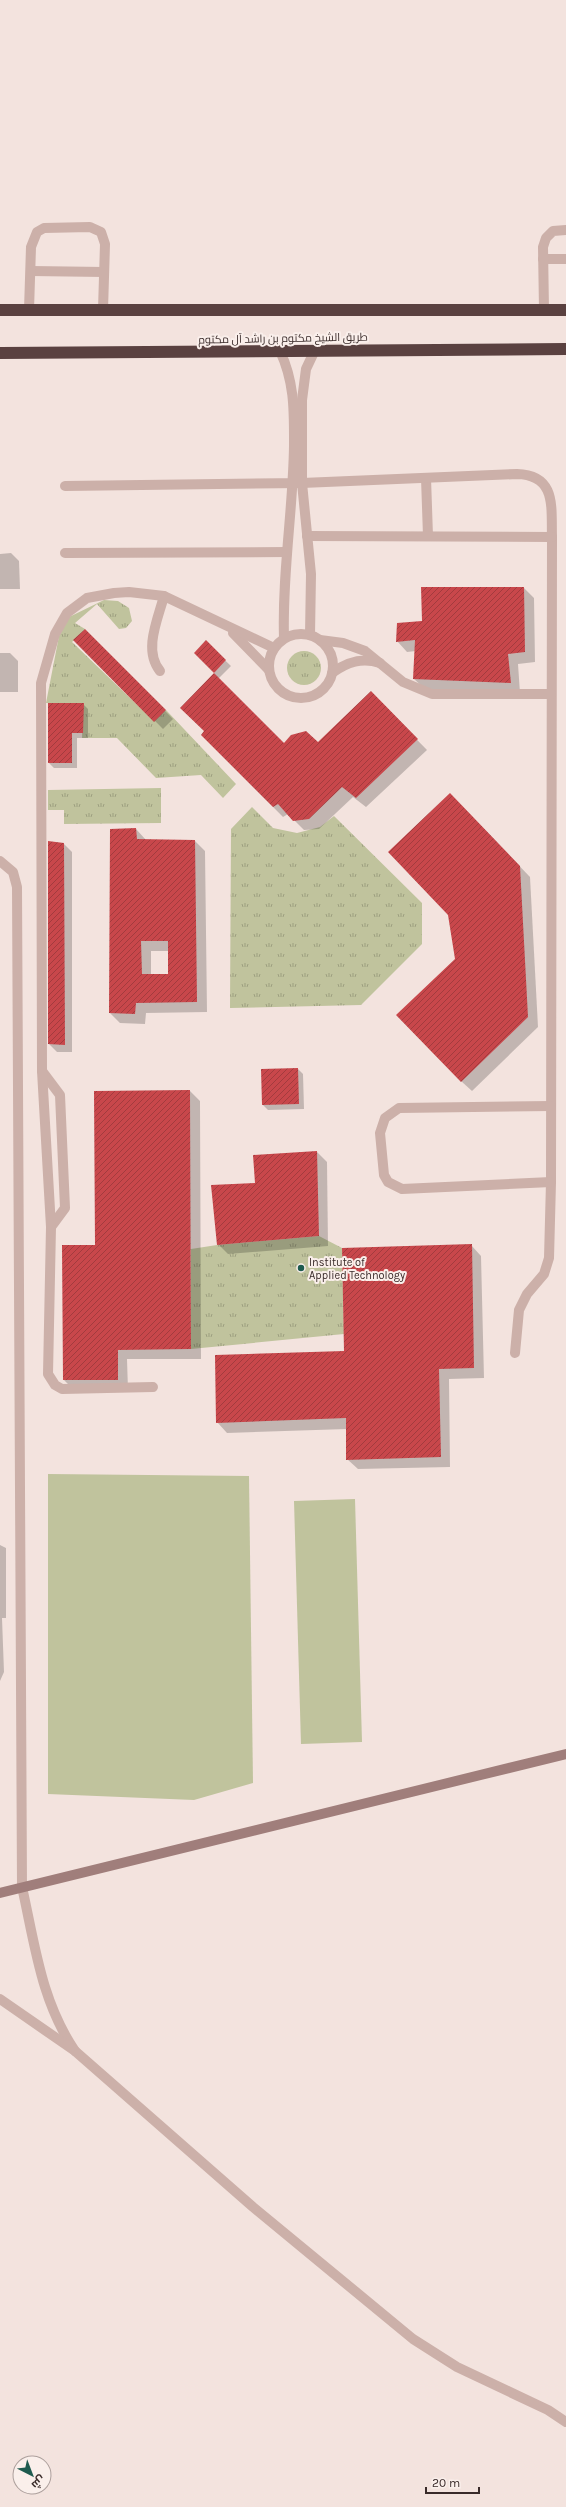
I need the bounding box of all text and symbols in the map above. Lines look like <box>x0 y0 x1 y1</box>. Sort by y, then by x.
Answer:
street label: طريق الشيخ مكتوم بن راشد آل مكتوم <box>198 331 368 347</box>
place label: Institute of Applied Technology <box>309 1256 405 1282</box>
marker: Institute of Applied Technology <box>296 1263 306 1273</box>
north arrow <box>12 2455 52 2495</box>
scale bar <box>426 2469 479 2495</box>
text: ش <box>29 2473 48 2492</box>
text: 20 m <box>432 2476 460 2490</box>

